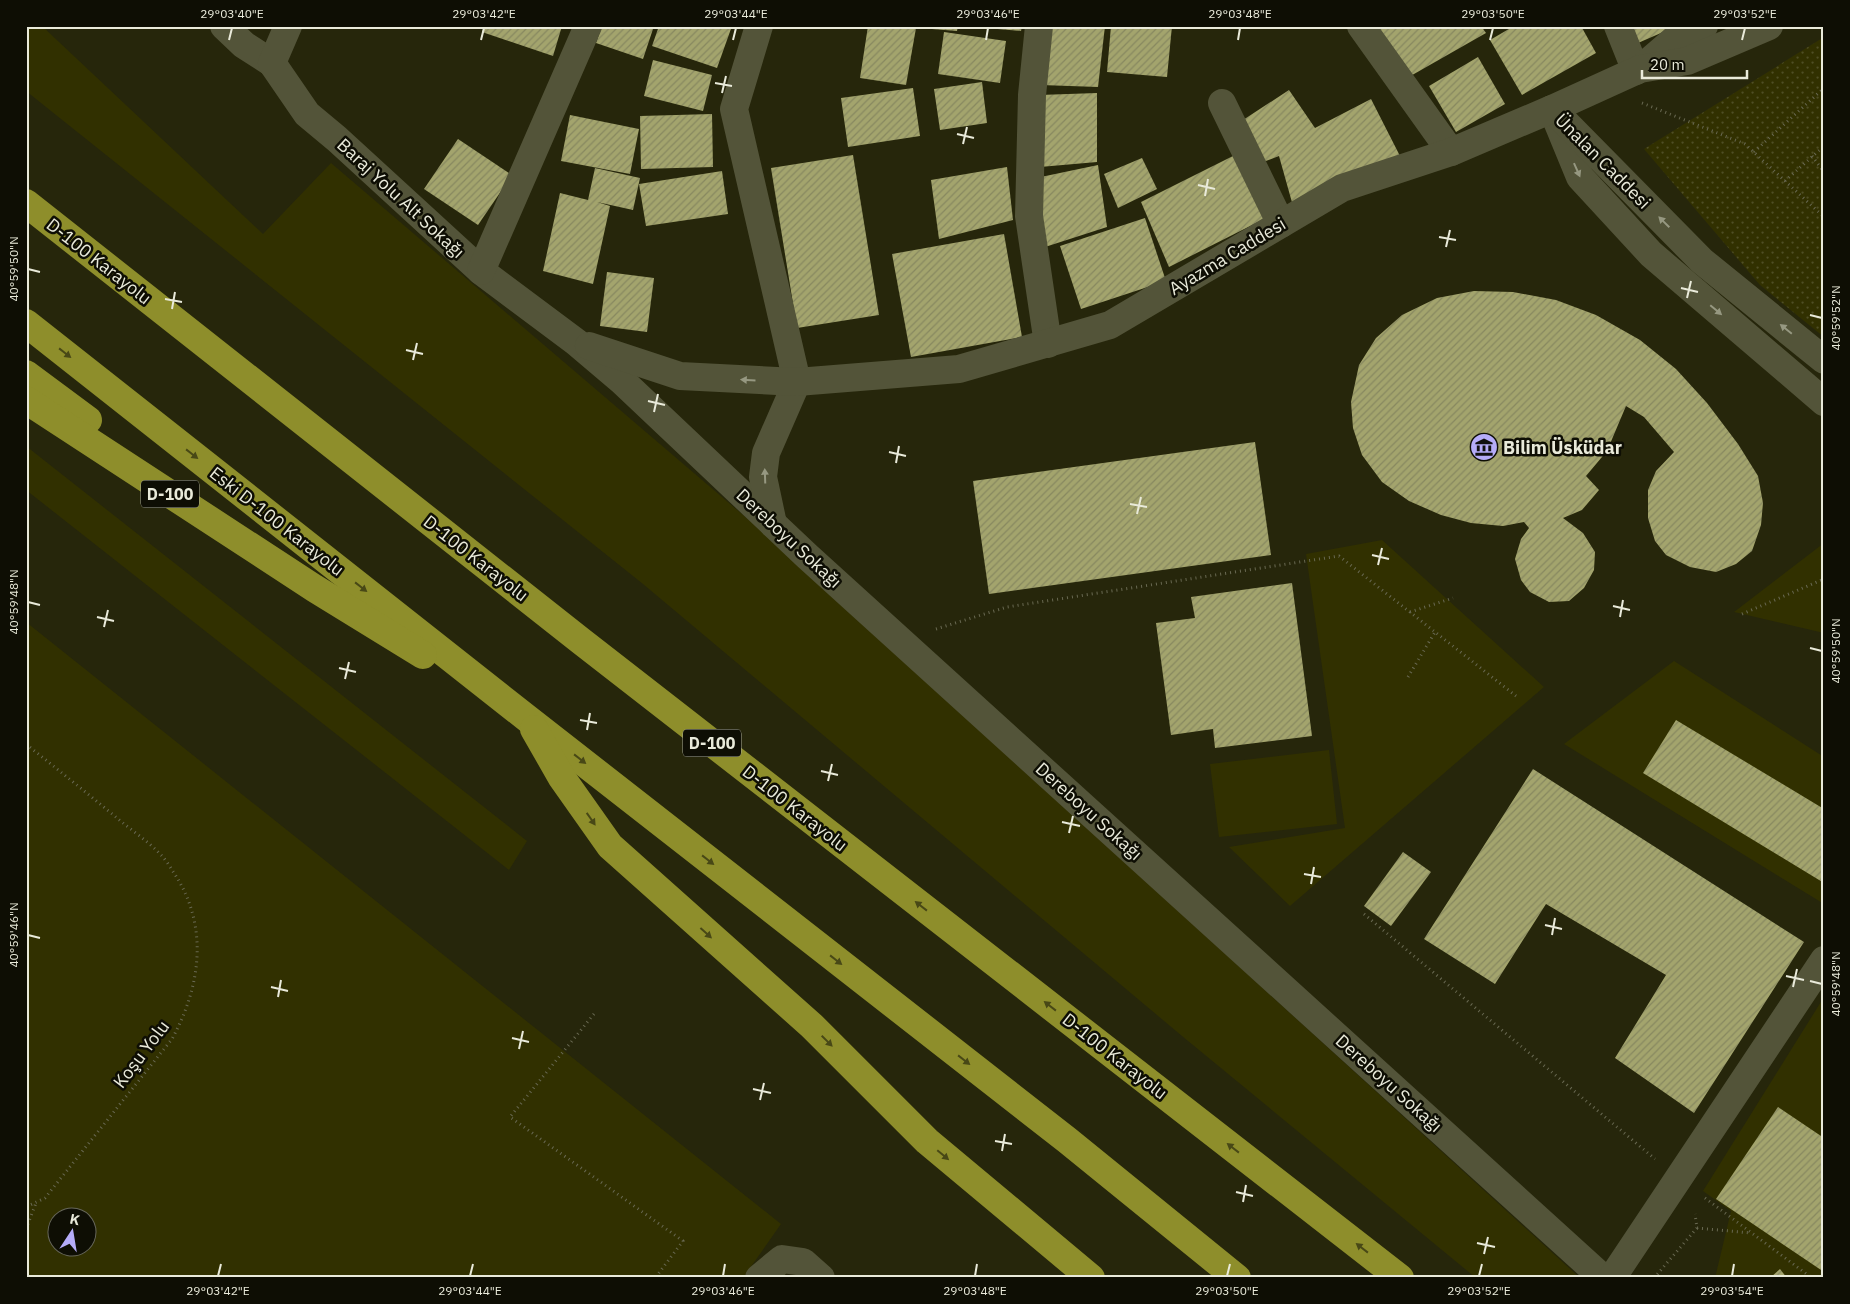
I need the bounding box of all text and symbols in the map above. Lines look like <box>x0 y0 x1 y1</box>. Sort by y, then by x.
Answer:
text: 29°03'40"E <box>200 6 264 21</box>
text: 29°03'42"E <box>452 6 516 21</box>
text: 29°03'44"E <box>704 6 768 21</box>
text: 29°03'46"E <box>956 6 1020 21</box>
text: 29°03'48"E <box>1208 6 1272 21</box>
text: 29°03'50"E <box>1461 6 1525 21</box>
text: 29°03'52"E <box>1713 6 1777 21</box>
scale bar <box>1642 48 1748 80</box>
text: 20 m <box>1650 55 1685 74</box>
street label: Ünalan Caddesi <box>1550 108 1656 214</box>
street label: Baraj Yolu Alt Sokağı <box>332 133 470 263</box>
one-way arrow <box>1573 163 1582 178</box>
street label: Ayazma Caddesi <box>1164 212 1290 300</box>
street label: D-100 Karayolu <box>42 213 156 309</box>
one-way arrow <box>1658 216 1670 228</box>
text: 40°59'50"N <box>6 236 21 302</box>
text: 40°59'52"N <box>1828 285 1843 351</box>
one-way arrow <box>1710 304 1722 315</box>
one-way arrow <box>1780 323 1793 334</box>
one-way arrow <box>58 348 71 359</box>
one-way arrow <box>740 375 756 383</box>
museum icon: Bilim Üsküdar <box>1469 432 1499 462</box>
place label: Bilim Üsküdar <box>1503 436 1622 459</box>
one-way arrow <box>185 448 198 459</box>
street label: Eski D-100 Karayolu <box>205 461 349 581</box>
one-way arrow <box>760 468 768 484</box>
road number: D-100 <box>141 480 199 508</box>
street label: Dereboyu Sokağı <box>731 483 847 593</box>
street label: D-100 Karayolu <box>419 510 533 606</box>
text: 40°59'48"N <box>6 569 21 635</box>
one-way arrow <box>354 581 367 592</box>
text: 40°59'50"N <box>1828 618 1843 684</box>
road number: D-100 <box>683 730 741 756</box>
one-way arrow <box>573 754 586 765</box>
street label: Dereboyu Sokağı <box>1031 757 1147 865</box>
street label: D-100 Karayolu <box>738 760 852 856</box>
one-way arrow <box>586 812 596 826</box>
one-way arrow <box>701 854 714 865</box>
one-way arrow <box>914 901 928 911</box>
text: 40°59'46"N <box>6 902 21 968</box>
one-way arrow <box>700 927 713 938</box>
text: 40°59'48"N <box>1828 951 1843 1017</box>
one-way arrow <box>829 954 842 965</box>
one-way arrow <box>1043 1000 1056 1011</box>
street label: D-100 Karayolu <box>1058 1008 1172 1104</box>
street label: Koşu Yolu <box>108 1015 174 1093</box>
street label: Dereboyu Sokağı <box>1331 1029 1447 1137</box>
one-way arrow <box>821 1035 833 1047</box>
one-way arrow <box>957 1054 970 1065</box>
one-way arrow <box>1227 1143 1240 1154</box>
one-way arrow <box>937 1149 949 1160</box>
north arrow <box>48 1206 98 1256</box>
text: K <box>68 1209 82 1229</box>
one-way arrow <box>1355 1242 1368 1253</box>
text: 29°03'42"E <box>186 1283 250 1298</box>
text: 29°03'44"E <box>438 1283 502 1298</box>
text: 29°03'46"E <box>691 1283 755 1298</box>
text: 29°03'48"E <box>943 1283 1007 1298</box>
text: 29°03'50"E <box>1195 1283 1259 1298</box>
text: 29°03'52"E <box>1447 1283 1511 1298</box>
text: 29°03'54"E <box>1700 1283 1764 1298</box>

